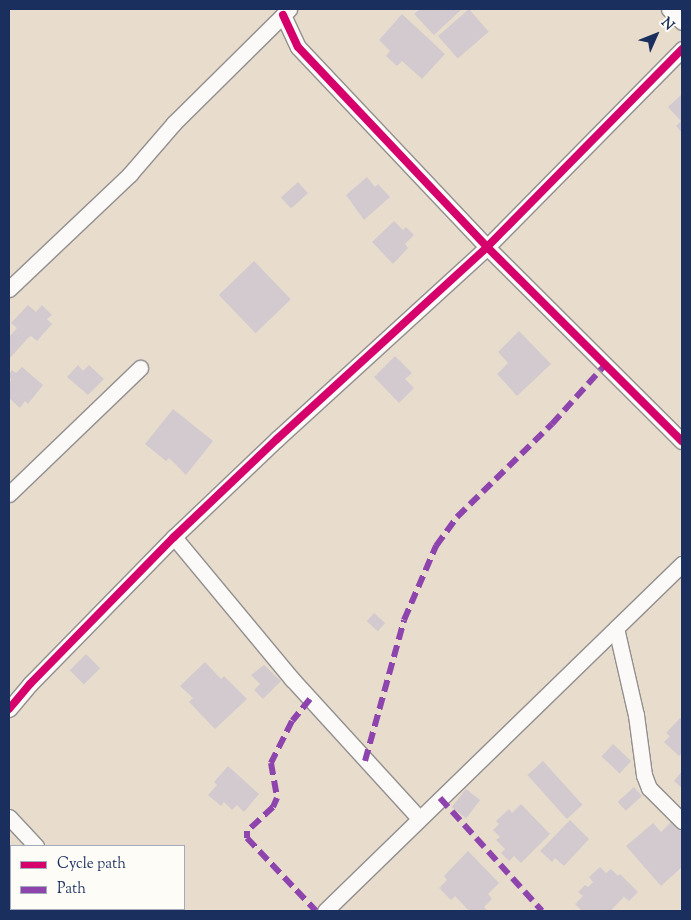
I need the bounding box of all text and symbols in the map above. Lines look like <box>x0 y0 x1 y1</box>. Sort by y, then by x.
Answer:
north arrow <box>631 10 681 60</box>
text: N <box>656 14 678 36</box>
legend <box>10 845 185 910</box>
text: Cycle path <box>57 854 126 875</box>
text: Path <box>57 879 86 900</box>

